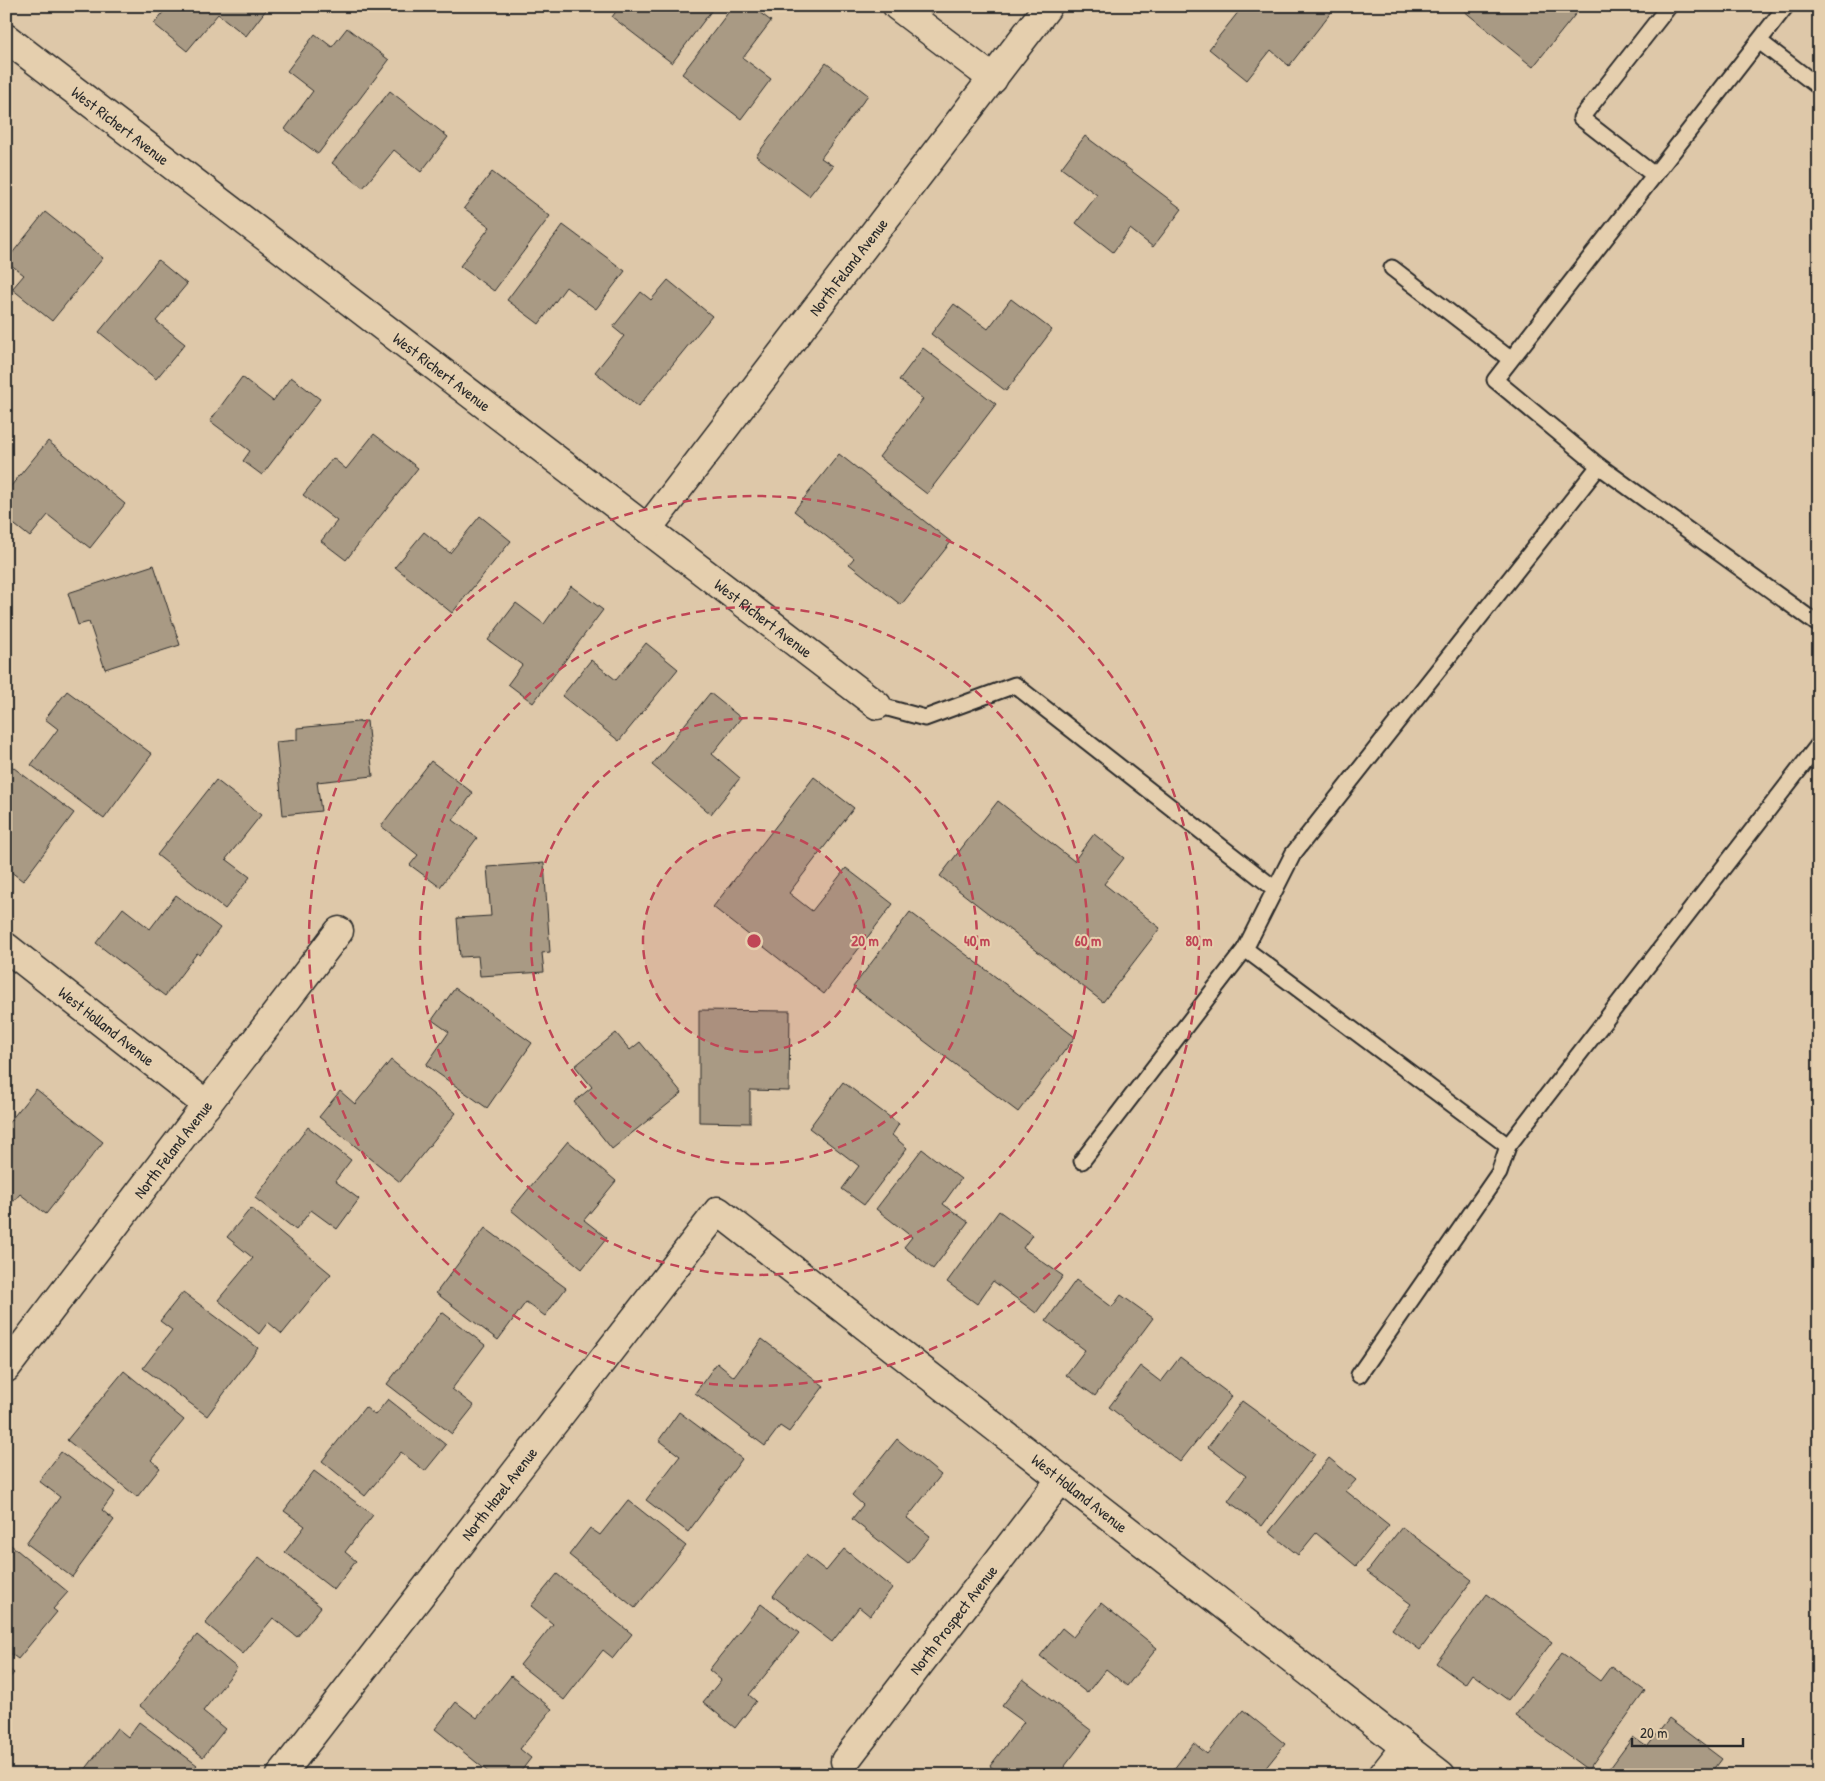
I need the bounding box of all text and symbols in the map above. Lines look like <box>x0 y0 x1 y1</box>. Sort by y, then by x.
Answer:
street label: West Richert Avenue <box>67 81 174 170</box>
street label: North Feland Avenue <box>804 213 893 320</box>
street label: West Richert Avenue <box>388 327 496 417</box>
street label: West Richert Avenue <box>710 573 817 663</box>
text: 20 m <box>851 930 879 951</box>
text: 40 m <box>964 930 990 951</box>
text: 60 m <box>1075 930 1101 951</box>
text: 80 m <box>1186 930 1212 951</box>
centre of rings <box>745 932 763 950</box>
street label: West Holland Avenue <box>54 981 160 1071</box>
street label: North Feland Avenue <box>128 1095 218 1203</box>
street label: North Hazel Avenue <box>456 1442 543 1545</box>
street label: West Holland Avenue <box>1027 1449 1133 1538</box>
street label: North Prospect Avenue <box>904 1560 1003 1679</box>
scale bar <box>1632 1716 1744 1748</box>
text: 20 m <box>1640 1722 1667 1743</box>

